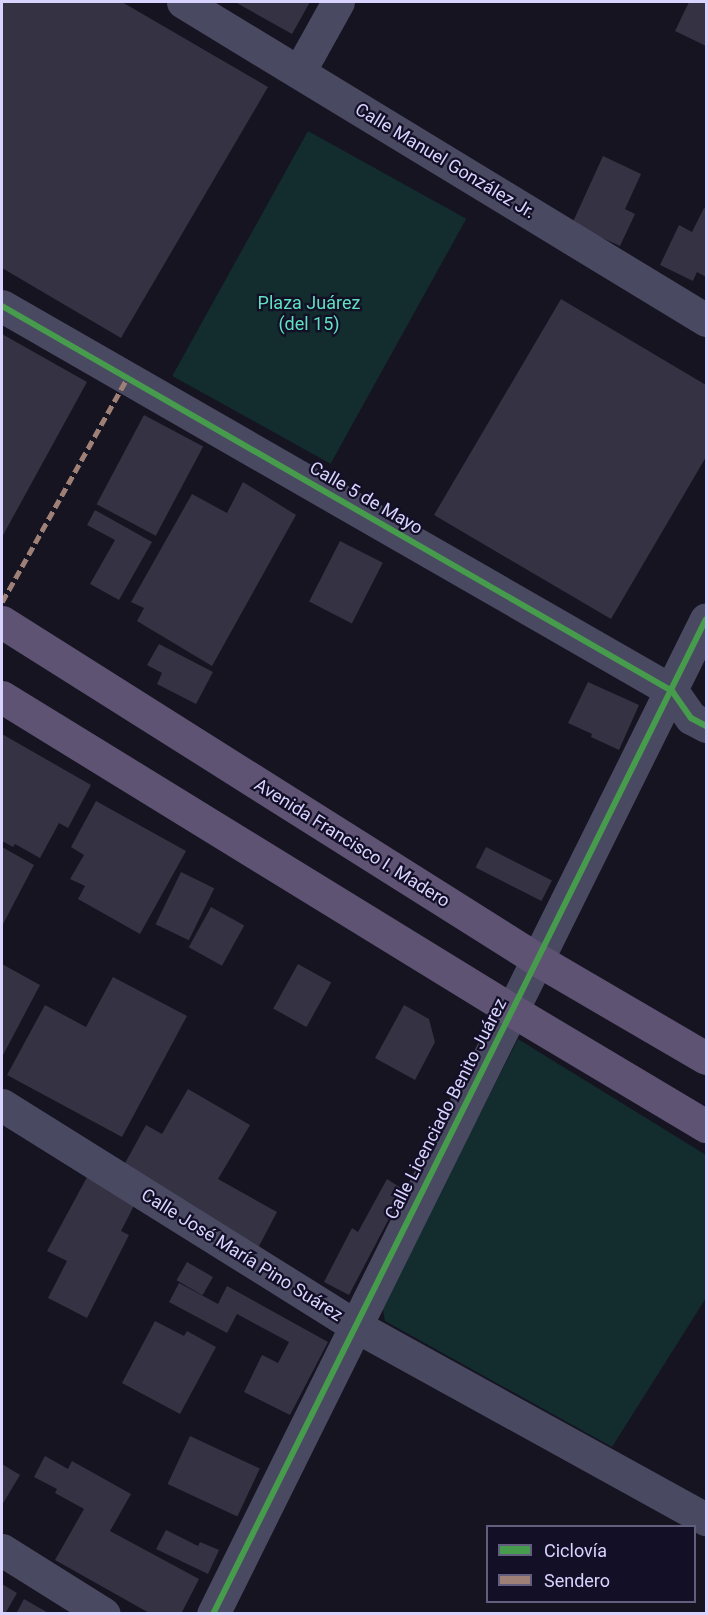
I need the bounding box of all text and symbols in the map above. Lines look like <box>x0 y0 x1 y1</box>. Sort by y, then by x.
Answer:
street label: Calle Manuel González Jr. <box>351 99 539 223</box>
park label: Plaza Juárez (del 15) <box>258 293 360 336</box>
street label: Calle 5 de Mayo <box>306 457 426 539</box>
street label: Avenida Francisco I. Madero <box>250 774 454 912</box>
street label: Calle Licenciado Benito Juárez <box>381 995 511 1223</box>
street label: Calle José María Pino Suárez <box>137 1184 347 1326</box>
legend <box>486 1525 696 1603</box>
text: Ciclovía <box>544 1540 607 1561</box>
text: Sendero <box>544 1570 610 1591</box>

